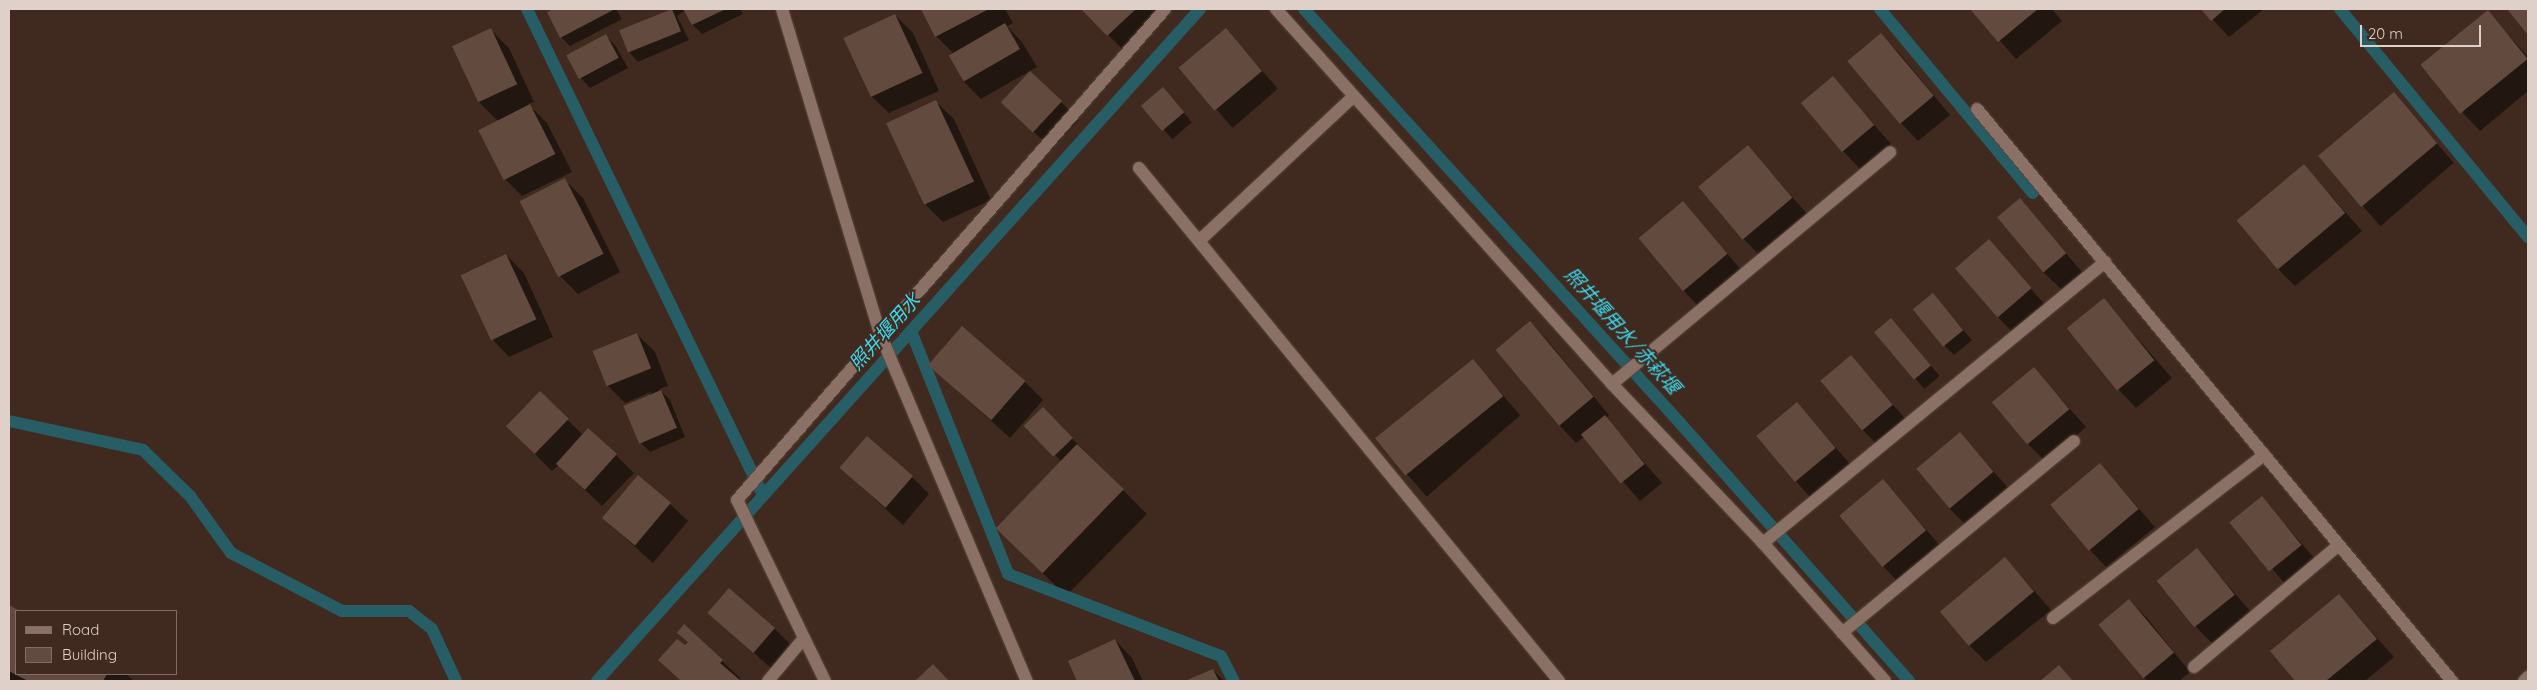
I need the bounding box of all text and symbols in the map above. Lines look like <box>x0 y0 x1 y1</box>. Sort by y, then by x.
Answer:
scale bar <box>2362 15 2483 47</box>
text: 20 m <box>2368 24 2403 43</box>
water label: 照井堰用水/赤萩堰 <box>1559 263 1685 399</box>
water label: 照井堰用水 <box>845 289 925 375</box>
legend <box>15 610 178 675</box>
text: Road <box>62 620 99 639</box>
text: Building <box>62 645 117 664</box>

